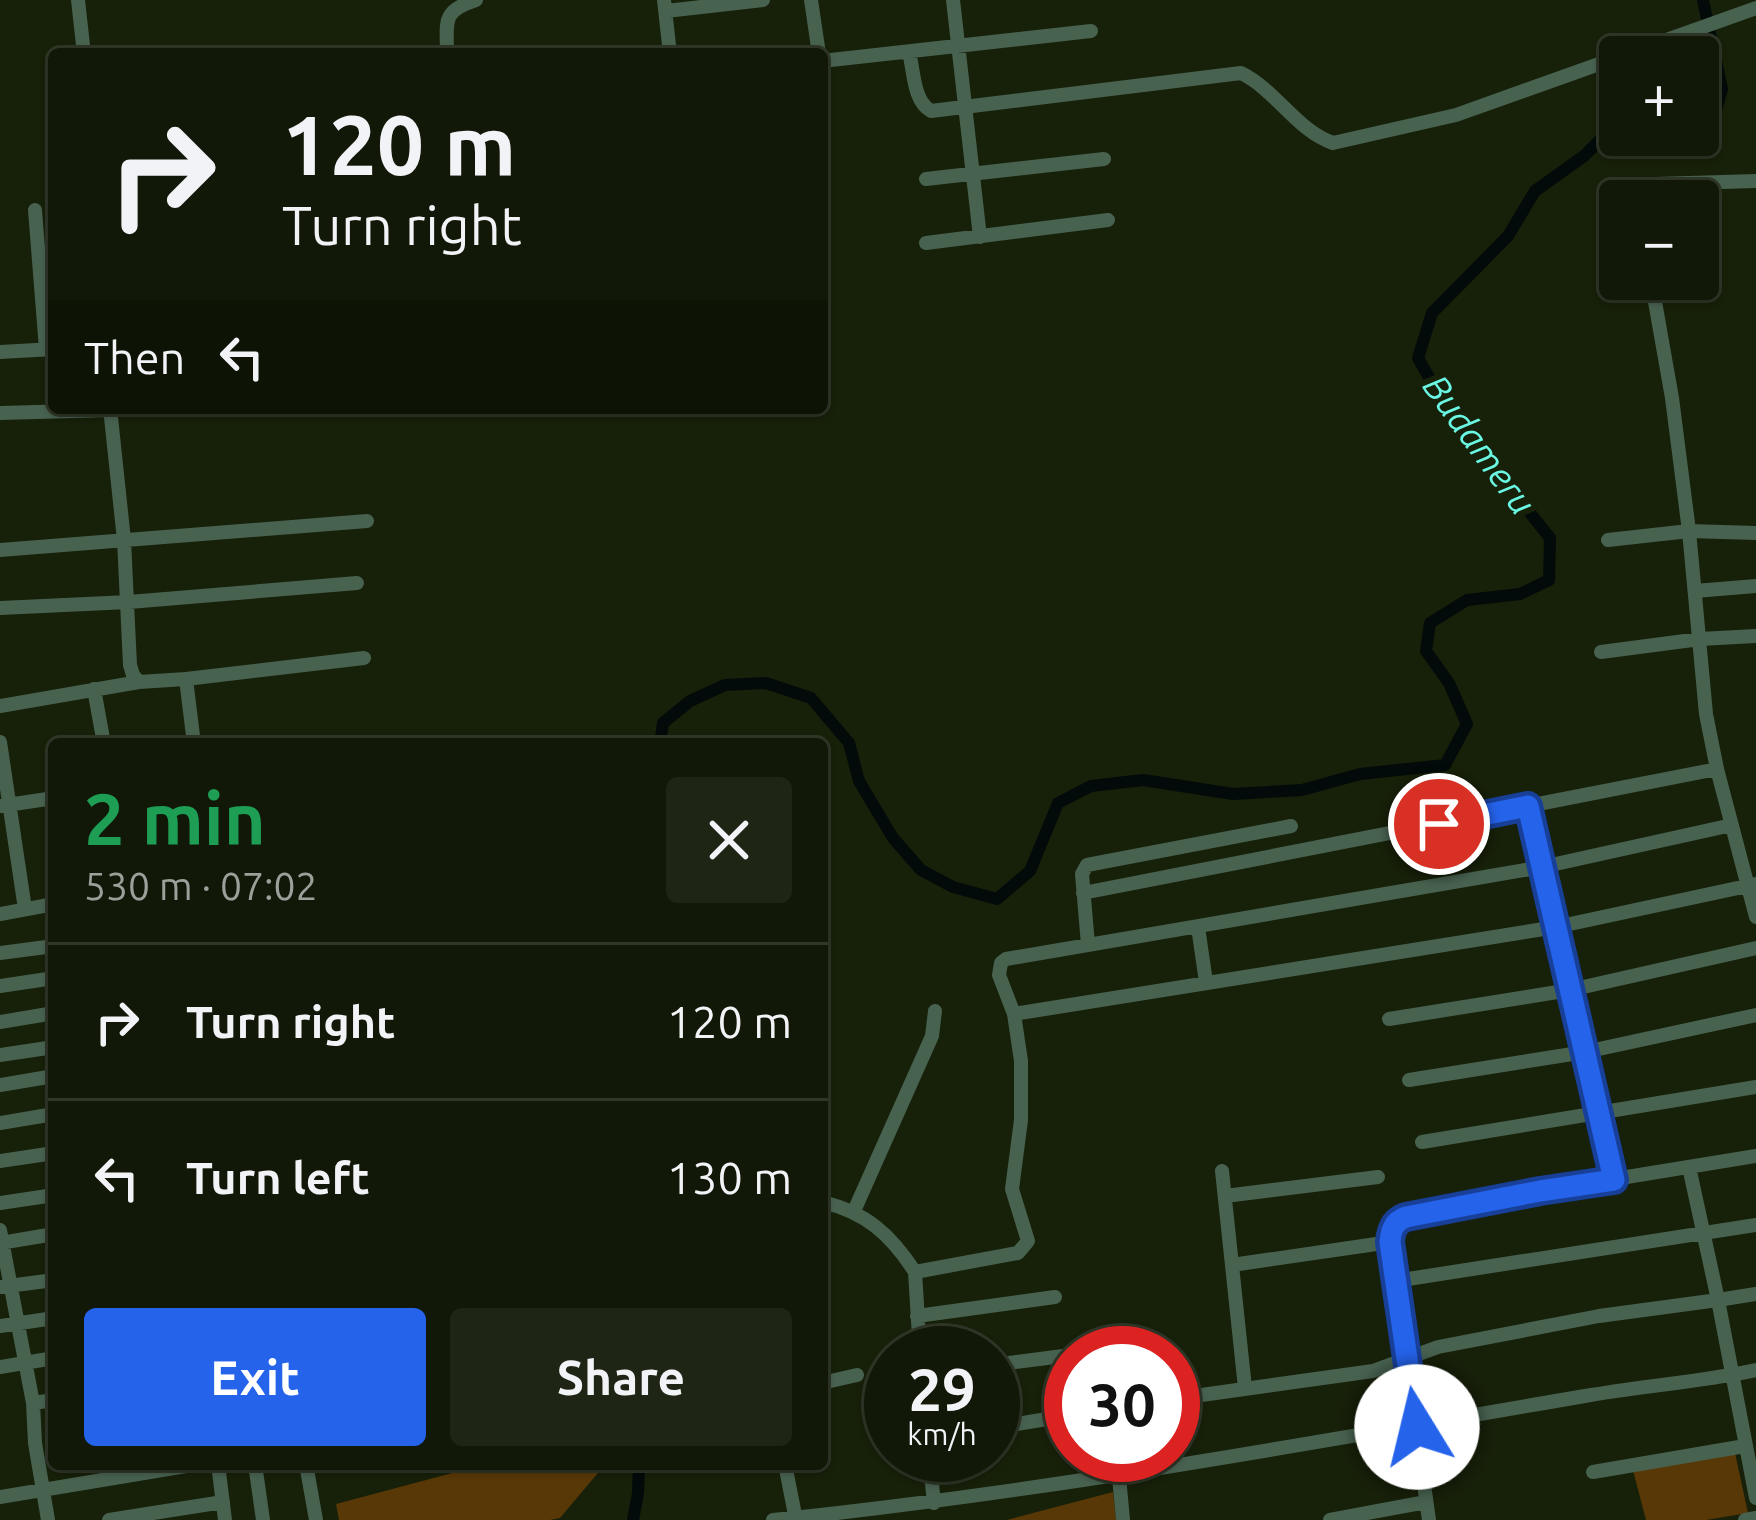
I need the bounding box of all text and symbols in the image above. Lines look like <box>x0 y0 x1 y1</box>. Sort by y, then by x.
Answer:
map controls <box>1599 36 1719 300</box>
button: + <box>1599 36 1719 156</box>
icon: right <box>84 96 240 252</box>
text: 120 m <box>282 97 516 191</box>
button: − <box>1599 180 1719 300</box>
text: Turn right <box>282 195 522 255</box>
icon: left <box>209 324 275 390</box>
text: Then <box>84 332 185 383</box>
water label: Budameru <box>1416 366 1544 522</box>
pin <box>1388 773 1490 875</box>
button: close <box>666 777 792 903</box>
text: 2 min <box>84 778 266 859</box>
icon: arrive <box>1406 791 1472 857</box>
text: 530 m · 07:02 <box>84 864 318 907</box>
icon: right <box>84 989 150 1055</box>
text: Turn right <box>186 996 395 1047</box>
text: 120 m <box>667 996 792 1047</box>
icon: left <box>84 1145 150 1211</box>
text: Turn left <box>186 1152 370 1203</box>
text: 130 m <box>667 1152 792 1203</box>
button: Exit <box>84 1308 426 1446</box>
button: Share <box>450 1308 792 1446</box>
speed limit sign: 30 <box>1044 1326 1200 1482</box>
text: 29 <box>908 1355 976 1422</box>
position arrow <box>1354 1364 1480 1490</box>
text: km/h <box>907 1417 977 1451</box>

